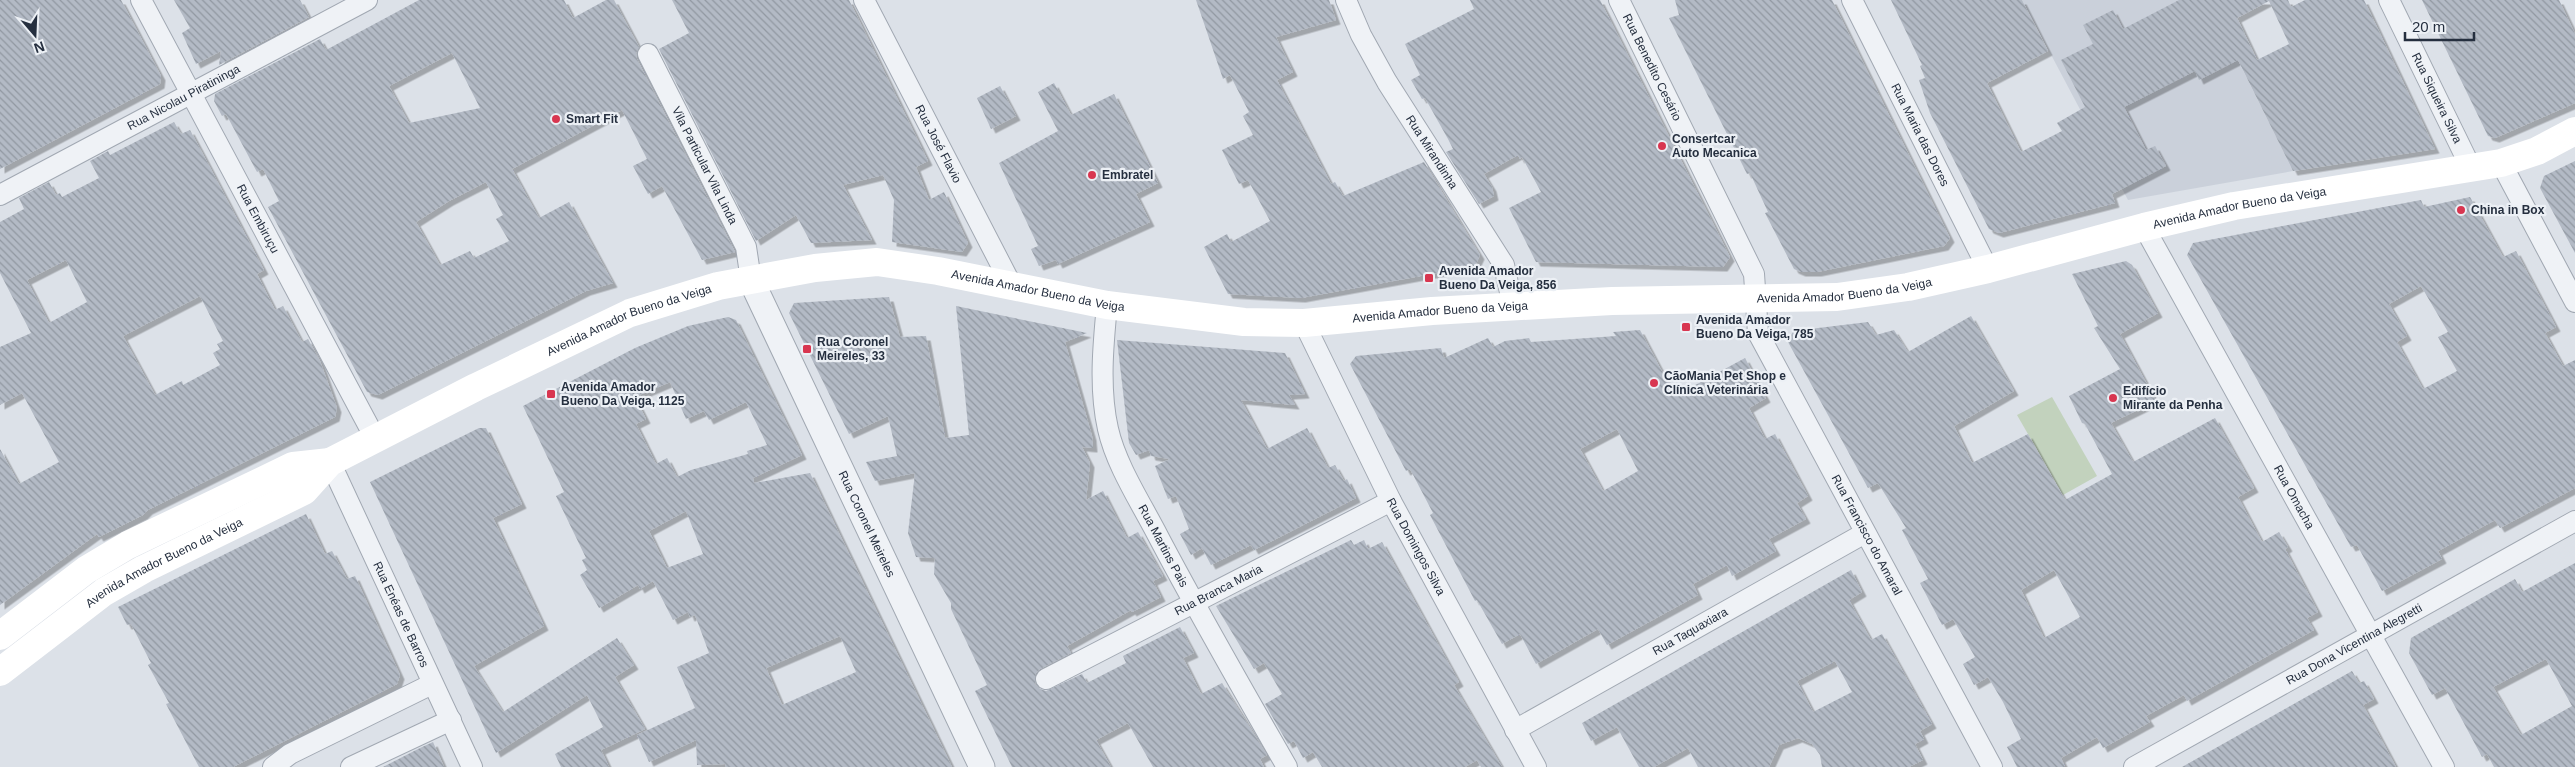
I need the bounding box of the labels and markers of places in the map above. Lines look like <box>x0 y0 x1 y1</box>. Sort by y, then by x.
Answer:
place label: Smart Fit <box>566 112 618 126</box>
marker: Smart Fit <box>550 113 562 125</box>
place label: Consertcar Auto Mecanica <box>1672 132 1757 160</box>
marker: Consertcar Auto Mecanica <box>1656 140 1668 152</box>
place label: Embratel <box>1102 168 1153 182</box>
marker: Embratel <box>1086 169 1098 181</box>
place label: China in Box <box>2471 203 2545 217</box>
marker: China in Box <box>2455 204 2467 216</box>
place label: Avenida Amador Bueno Da Veiga, 856 <box>1439 264 1557 292</box>
marker: Avenida Amador Bueno Da Veiga, 856 <box>1423 272 1435 284</box>
place label: Avenida Amador Bueno Da Veiga, 785 <box>1696 313 1814 341</box>
marker: Avenida Amador Bueno Da Veiga, 785 <box>1680 321 1692 333</box>
place label: Rua Coronel Meireles, 33 <box>817 335 888 363</box>
marker: Rua Coronel Meireles, 33 <box>801 343 813 355</box>
place label: CãoMania Pet Shop e Clínica Veterinária <box>1664 369 1786 397</box>
marker: CãoMania Pet Shop e Clínica Veterinária <box>1648 377 1660 389</box>
place label: Avenida Amador Bueno Da Veiga, 1125 <box>561 380 685 408</box>
place label: Edifício Mirante da Penha <box>2123 384 2223 412</box>
marker: Avenida Amador Bueno Da Veiga, 1125 <box>545 388 557 400</box>
marker: Edifício Mirante da Penha <box>2107 392 2119 404</box>

